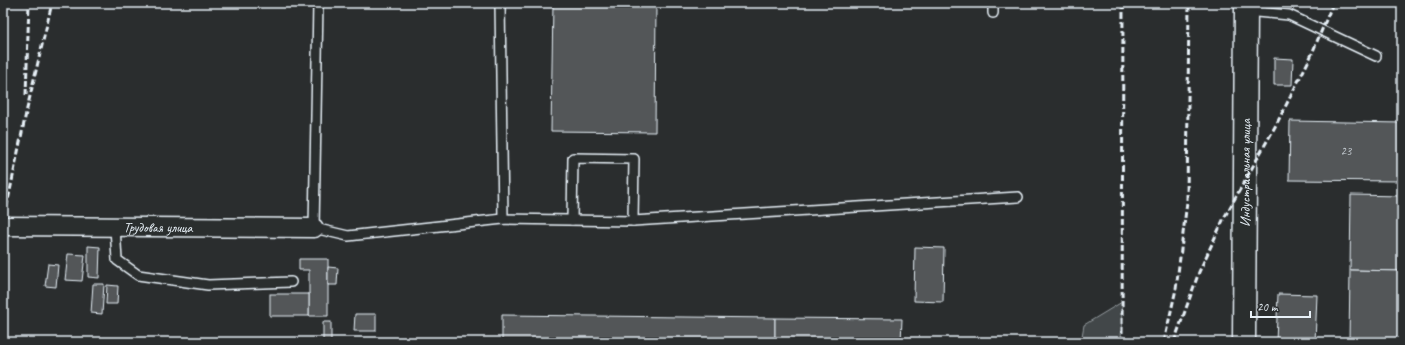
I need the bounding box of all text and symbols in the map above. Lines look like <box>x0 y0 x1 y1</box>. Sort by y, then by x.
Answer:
street label: Индустриальная улица <box>1236 118 1254 227</box>
house number: 23 <box>1341 143 1353 159</box>
street label: Трудовая улица <box>123 218 193 236</box>
scale bar <box>1251 293 1310 319</box>
text: 20 m <box>1257 299 1279 315</box>

